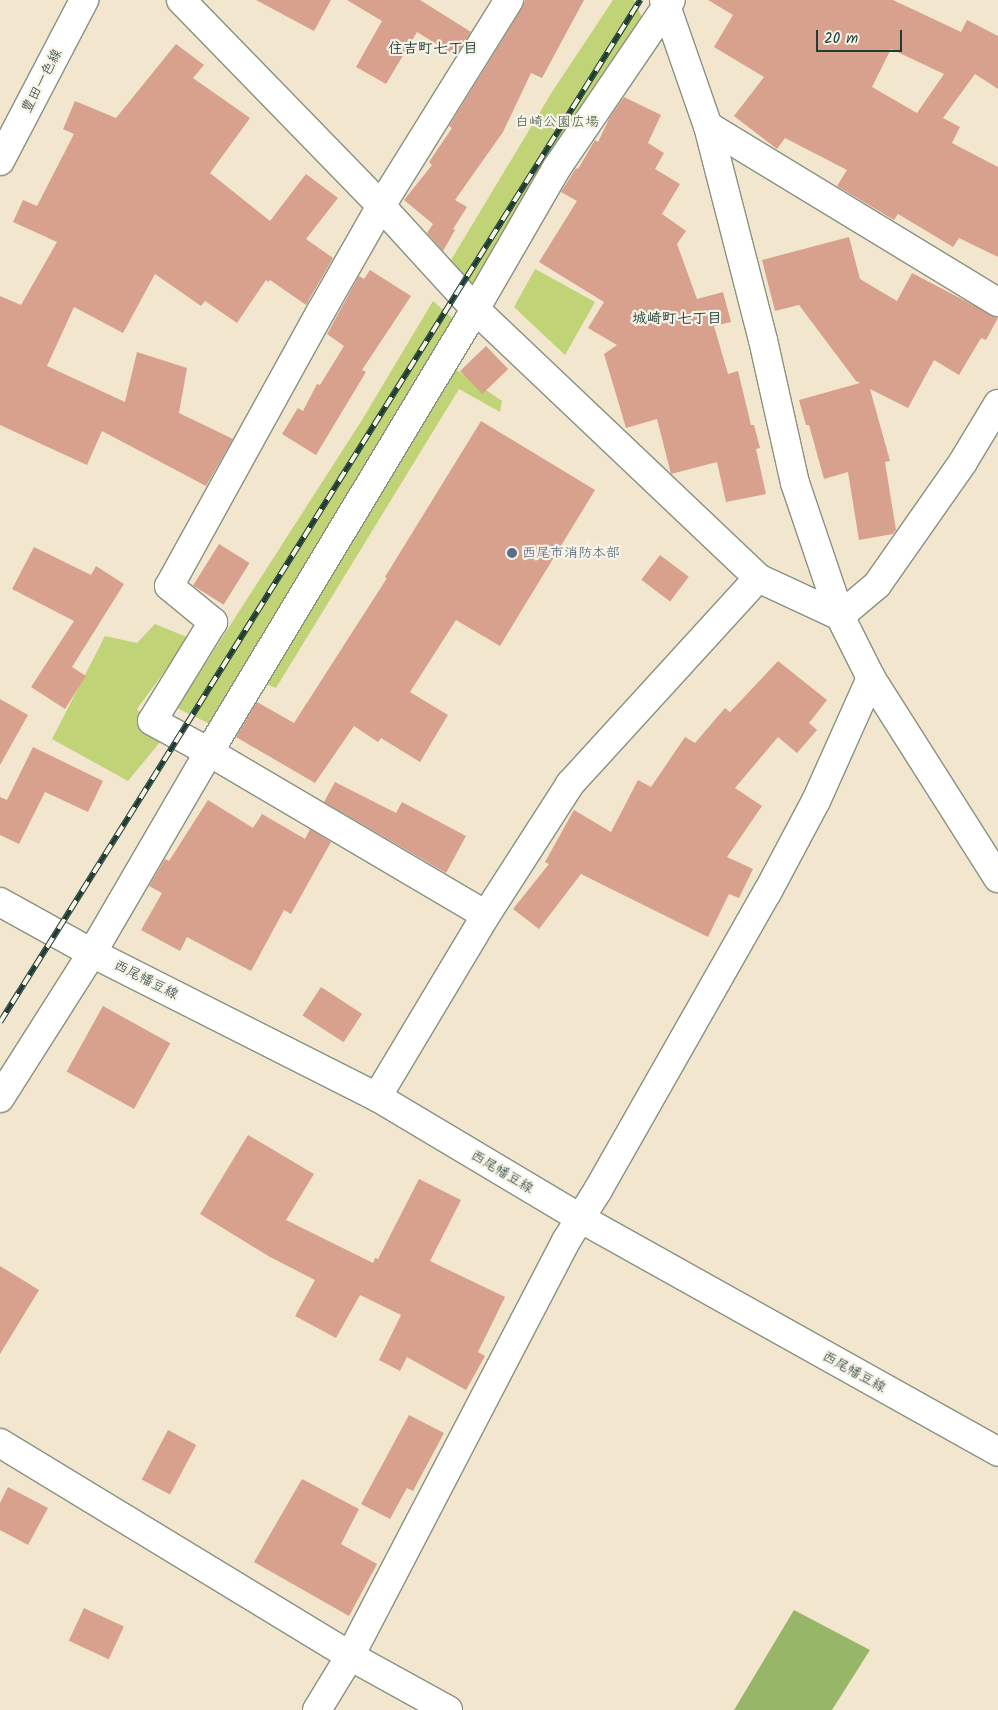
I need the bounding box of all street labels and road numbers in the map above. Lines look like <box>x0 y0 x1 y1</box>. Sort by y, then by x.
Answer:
street label: 豊田一色線 <box>18 46 66 116</box>
street label: 西尾幡豆線 <box>111 957 181 1003</box>
street label: 西尾幡豆線 <box>468 1147 536 1197</box>
street label: 西尾幡豆線 <box>819 1348 889 1396</box>

